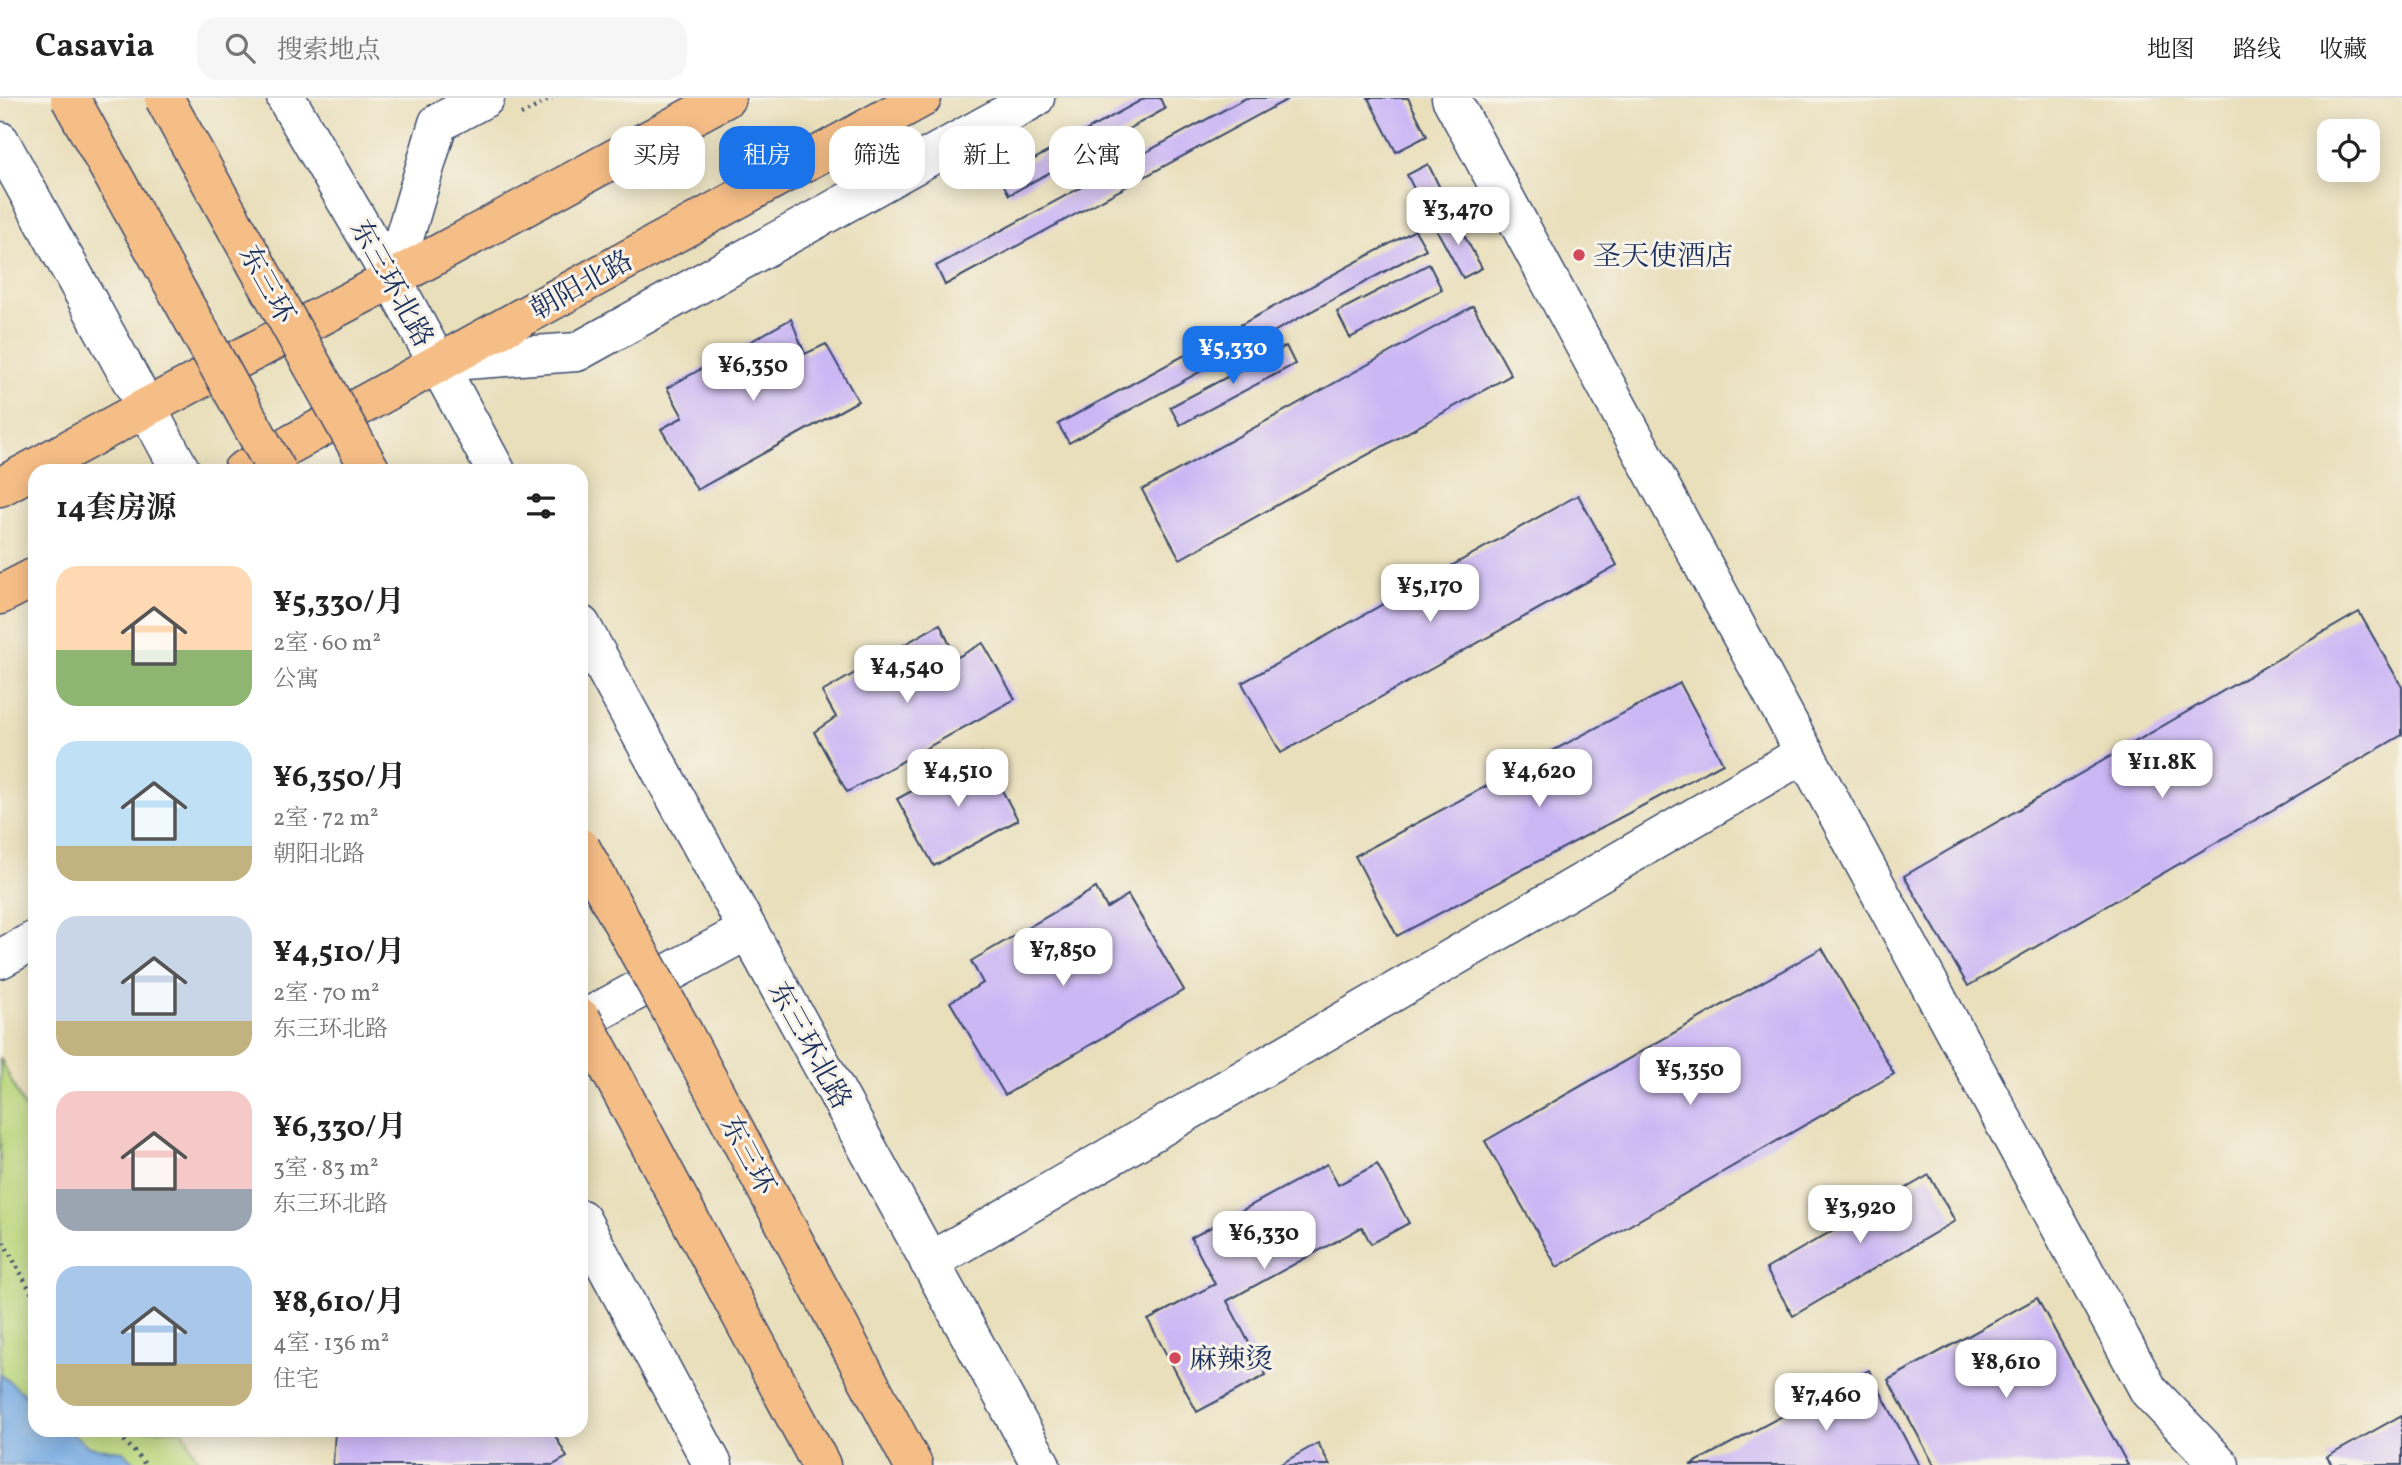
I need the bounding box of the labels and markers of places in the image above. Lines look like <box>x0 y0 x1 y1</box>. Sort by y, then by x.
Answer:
pin: ¥3,470 <box>1401 188 1515 247</box>
place label: 圣天使酒店 <box>1593 238 1733 277</box>
marker: 圣天使酒店 <box>1571 247 1587 263</box>
pin: ¥5,330 <box>1176 327 1290 386</box>
pin: ¥6,350 <box>696 344 810 403</box>
pin: ¥5,170 <box>1373 564 1487 624</box>
pin: ¥4,540 <box>850 646 964 705</box>
pin: ¥11.8K <box>2105 740 2219 800</box>
pin: ¥4,510 <box>901 750 1015 809</box>
pin: ¥4,620 <box>1482 750 1596 809</box>
pin: ¥7,850 <box>1006 928 1120 988</box>
pin: ¥5,350 <box>1633 1048 1747 1107</box>
pin: ¥3,920 <box>1803 1186 1917 1245</box>
pin: ¥6,330 <box>1207 1212 1321 1271</box>
pin: ¥8,610 <box>1949 1340 2063 1400</box>
place label: 麻辣烫 <box>1189 1341 1273 1380</box>
marker: 麻辣烫 <box>1167 1350 1183 1366</box>
pin: ¥7,460 <box>1769 1374 1883 1433</box>

